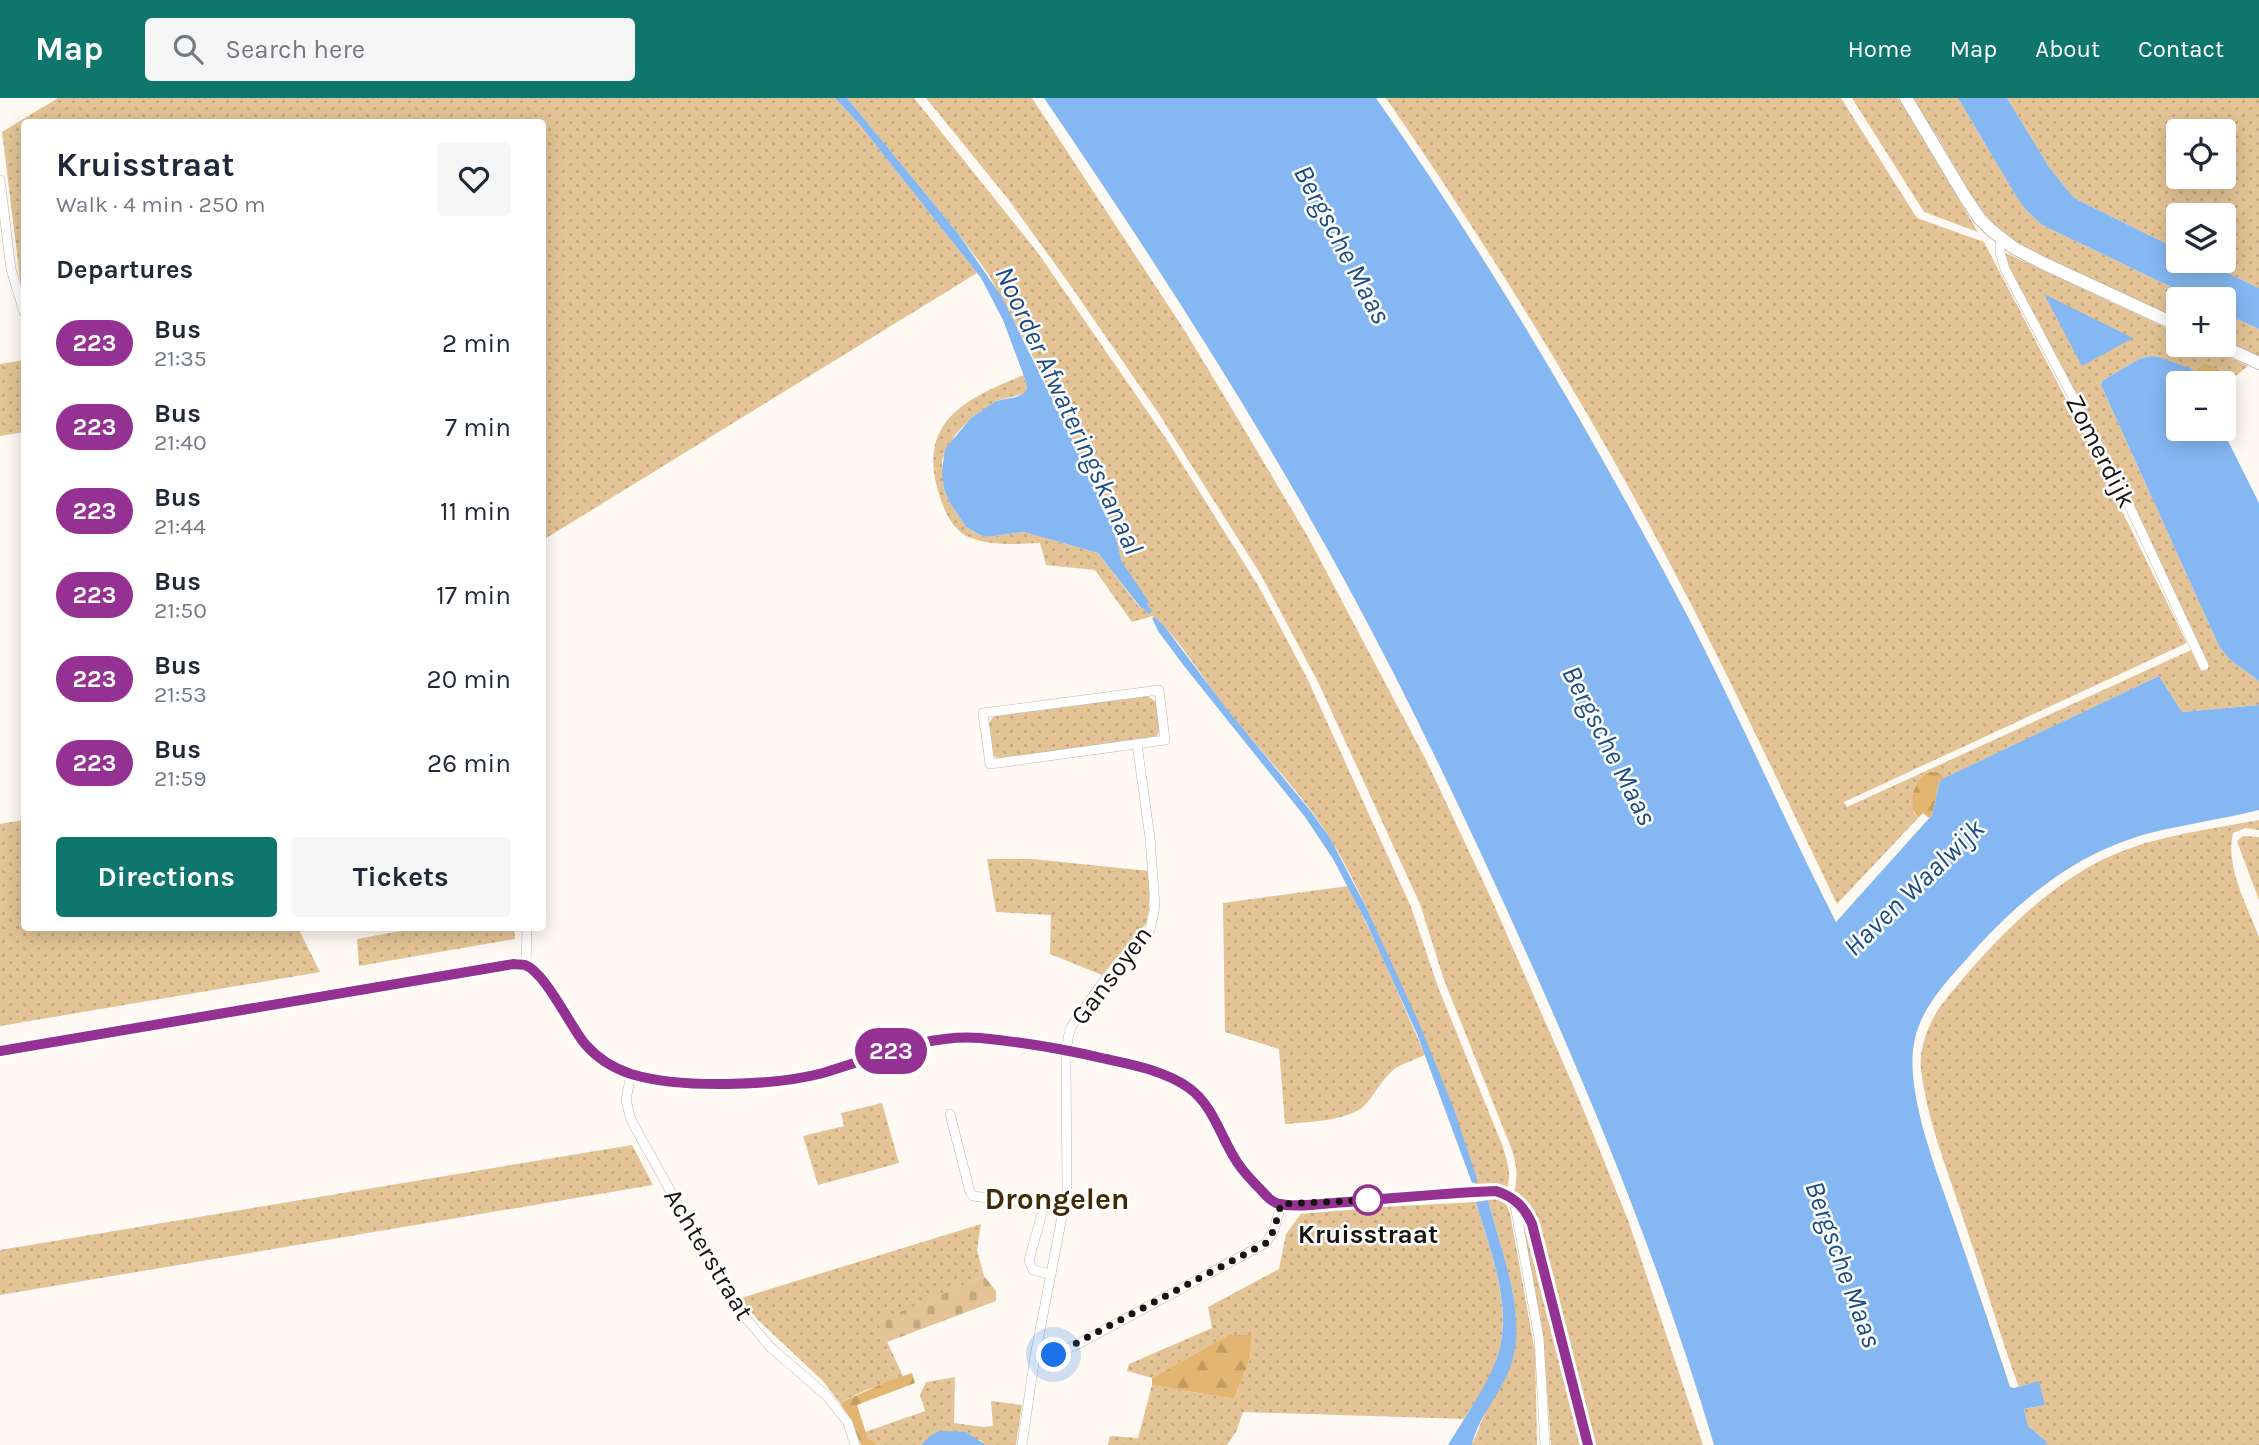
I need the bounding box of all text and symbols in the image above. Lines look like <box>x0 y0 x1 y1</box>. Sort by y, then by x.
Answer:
search box <box>145 18 635 81</box>
text: Map <box>35 30 103 68</box>
icon: search <box>169 30 207 68</box>
text: Search here <box>225 34 365 65</box>
text: Home <box>1848 35 1912 63</box>
text: Map <box>1950 35 1997 63</box>
text: About <box>2035 35 2100 63</box>
text: Contact <box>2138 35 2224 63</box>
map controls <box>2166 119 2236 441</box>
button: locate <box>2166 119 2236 189</box>
button: heart <box>437 142 511 216</box>
text: Kruisstraat <box>56 146 234 184</box>
water label: Bergsche Maas <box>1287 159 1398 329</box>
text: Walk · 4 min · 250 m <box>56 191 265 218</box>
button: layers <box>2166 203 2236 273</box>
text: Departures <box>56 254 193 285</box>
water label: Noorder Afwateringskanaal <box>988 261 1151 560</box>
button: + <box>2166 287 2236 357</box>
text: Bus <box>154 314 201 345</box>
text: 2 min <box>442 328 511 359</box>
text: 223 <box>73 329 116 357</box>
text: 21:35 <box>154 345 207 372</box>
button: − <box>2166 371 2236 441</box>
street label: Zomerdijk <box>2059 390 2142 513</box>
text: Bus <box>154 398 201 429</box>
text: 7 min <box>445 412 511 443</box>
text: 223 <box>73 413 116 441</box>
text: 21:40 <box>154 429 207 456</box>
text: Bus <box>154 482 201 513</box>
text: 11 min <box>440 496 511 527</box>
text: 223 <box>73 497 116 525</box>
text: 21:44 <box>154 513 206 540</box>
text: Bus <box>154 566 201 597</box>
text: 17 min <box>436 580 511 611</box>
text: 223 <box>73 581 116 609</box>
text: 21:50 <box>154 597 207 624</box>
text: Bus <box>154 650 201 681</box>
water label: Bergsche Maas <box>1555 660 1664 831</box>
text: 20 min <box>427 664 511 695</box>
text: 223 <box>73 665 116 693</box>
text: 21:53 <box>154 681 207 708</box>
text: Bus <box>154 734 201 765</box>
text: 26 min <box>427 748 511 779</box>
text: 223 <box>73 749 116 777</box>
text: 21:59 <box>154 765 207 792</box>
water label: Haven Waalwijk <box>1836 811 1991 963</box>
button: Directions <box>56 837 277 917</box>
button: Tickets <box>291 837 511 917</box>
street label: Gansoyen <box>1064 920 1159 1031</box>
line badge: 223 <box>851 1028 931 1074</box>
text: 223 <box>869 1037 913 1065</box>
water label: Bergsche Maas <box>1798 1176 1889 1352</box>
district label: Drongelen <box>984 1181 1130 1217</box>
street label: Achterstraat <box>657 1183 760 1326</box>
marker: Kruisstraat <box>1353 1185 1383 1215</box>
place label: Kruisstraat <box>1298 1219 1438 1250</box>
your location <box>1036 1337 1071 1372</box>

